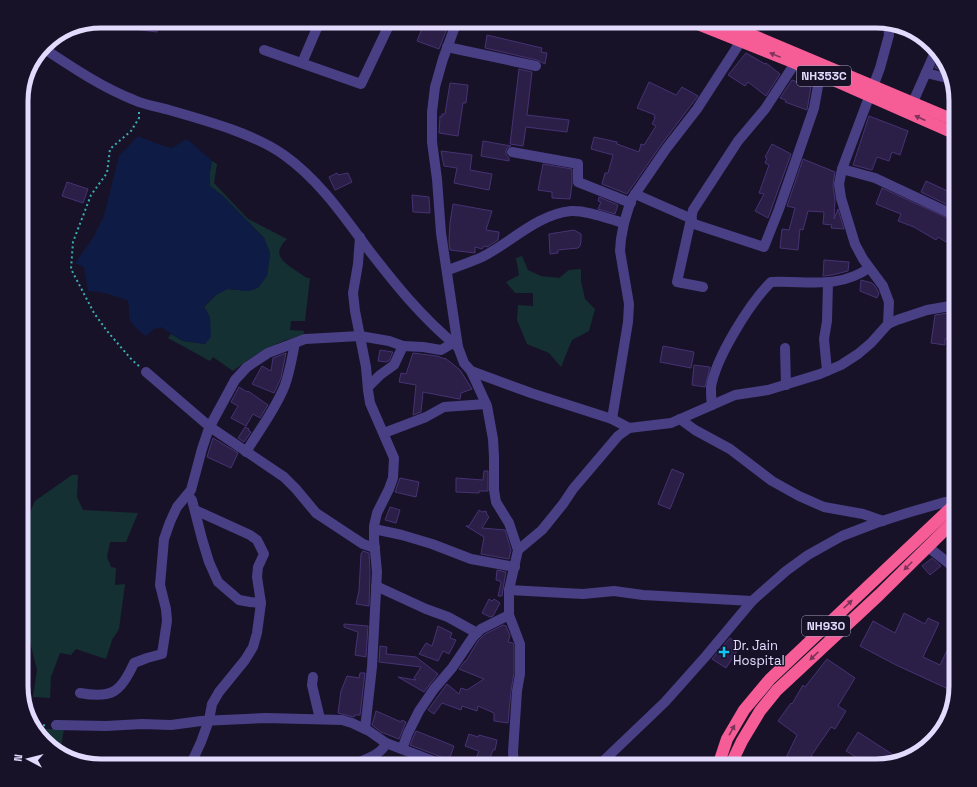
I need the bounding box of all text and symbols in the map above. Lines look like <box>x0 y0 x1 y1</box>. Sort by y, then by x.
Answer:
one-way arrow <box>769 52 781 58</box>
road number: NH353C <box>797 66 851 86</box>
one-way arrow <box>914 115 926 121</box>
one-way arrow <box>903 561 913 571</box>
one-way arrow <box>844 600 853 609</box>
road number: NH930 <box>802 616 850 636</box>
place label: Dr. Jain Hospital <box>733 637 785 669</box>
marker: Dr. Jain Hospital <box>718 646 730 658</box>
one-way arrow <box>809 651 819 660</box>
one-way arrow <box>729 724 736 736</box>
north arrow <box>8 739 48 779</box>
text: N <box>11 753 25 762</box>

